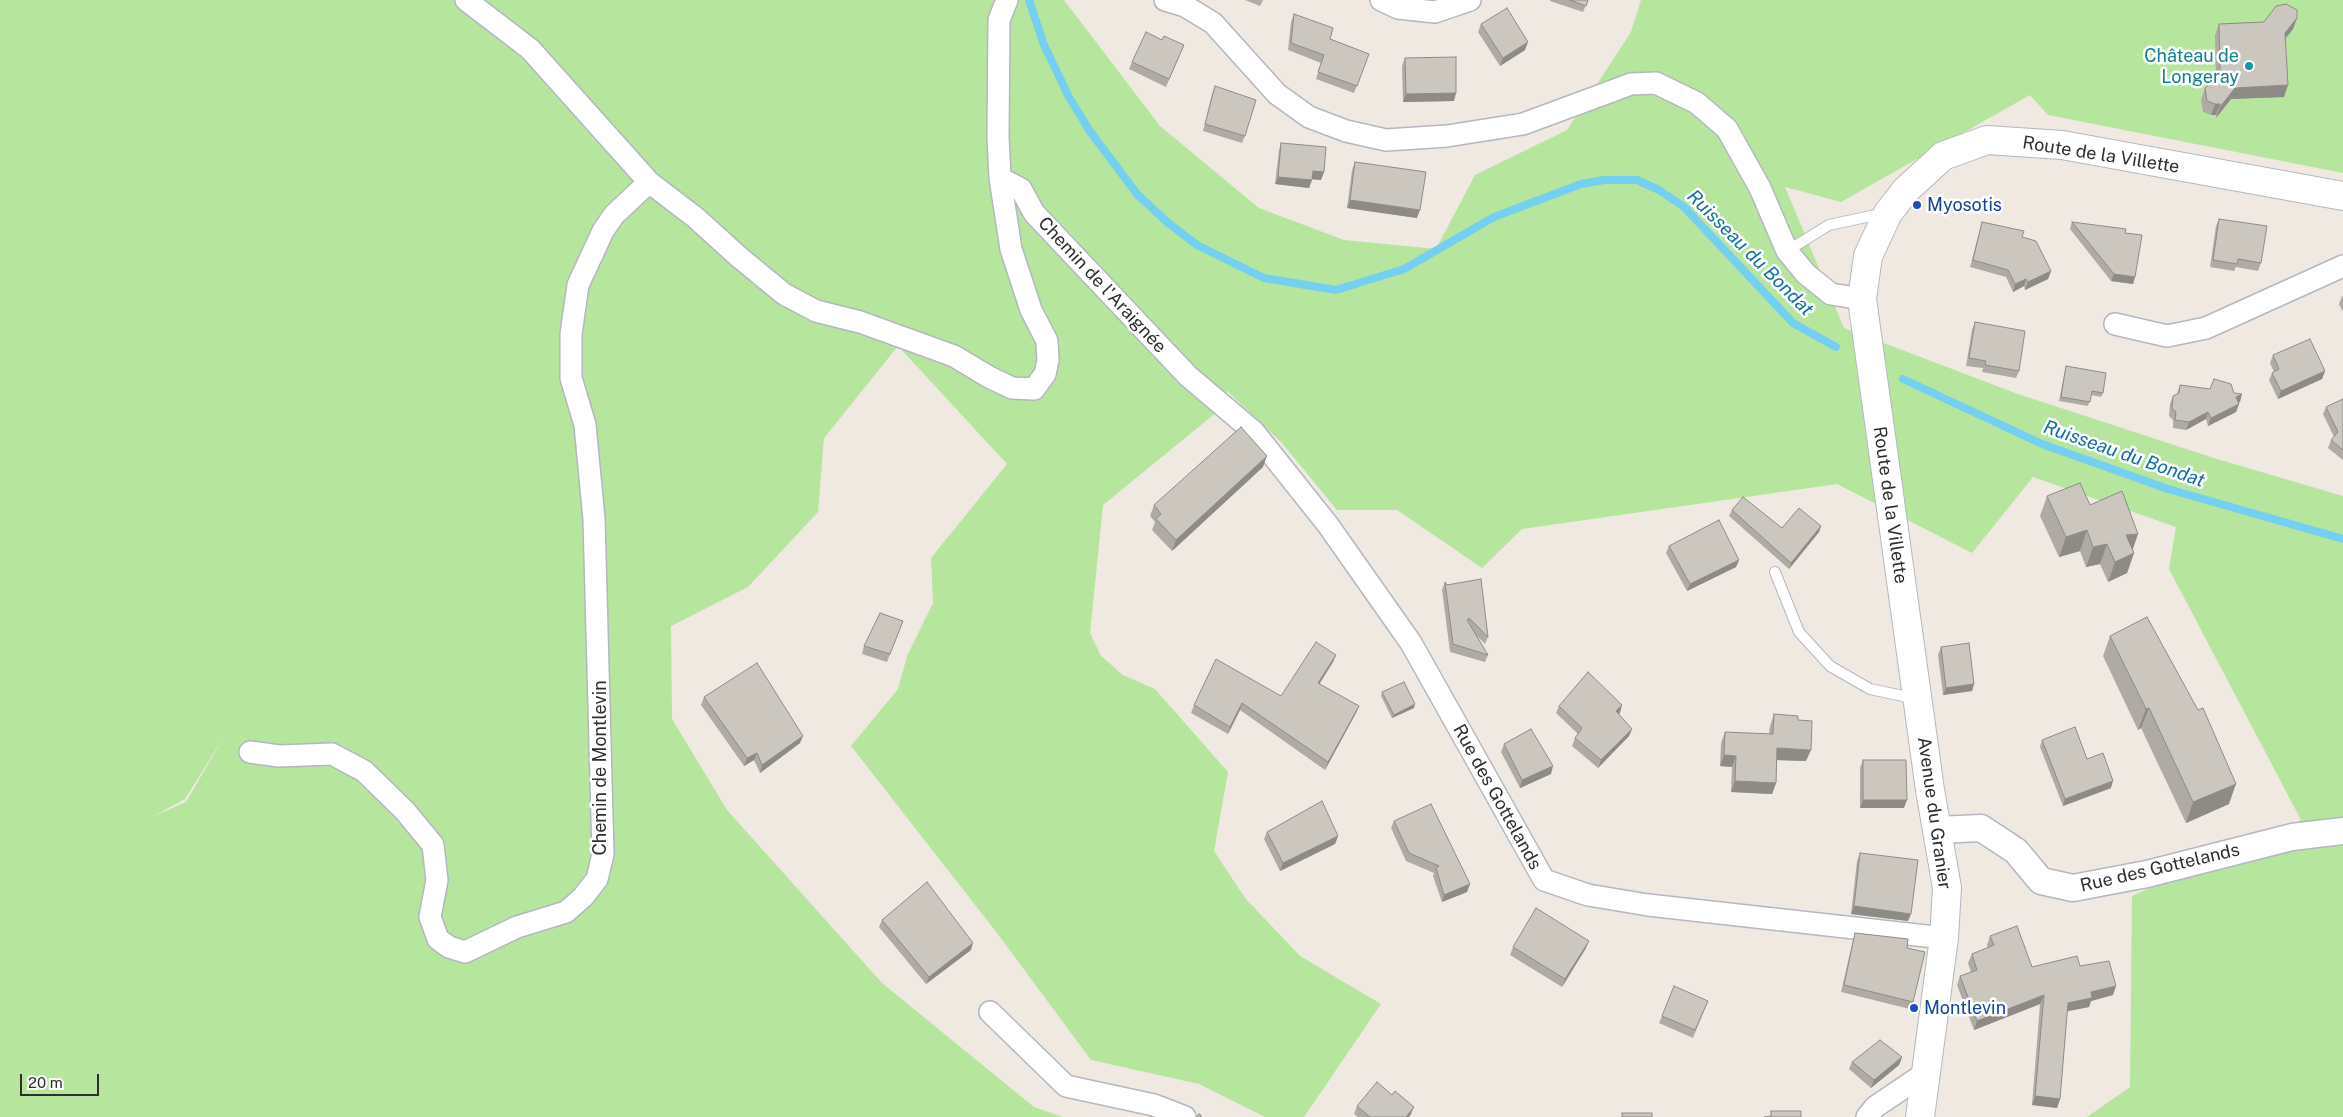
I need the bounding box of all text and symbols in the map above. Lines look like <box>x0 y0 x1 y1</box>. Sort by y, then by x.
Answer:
place label: Château de Longeray <box>2144 45 2239 88</box>
marker: Château de Longeray <box>2243 60 2255 72</box>
street label: Route de la Villette <box>2021 132 2181 178</box>
water label: Ruisseau du Bondat <box>1682 185 1818 321</box>
place label: Myosotis <box>1927 194 2002 216</box>
marker: Myosotis <box>1911 199 1923 211</box>
street label: Chemin de l'Araignée <box>1033 212 1171 358</box>
water label: Ruisseau du Bondat <box>2040 416 2208 492</box>
street label: Route de la Villette <box>1868 425 1912 585</box>
street label: Chemin de Montlevin <box>589 680 611 856</box>
street label: Rue des Gottelands <box>1448 720 1546 874</box>
street label: Avenue du Granier <box>1913 735 1955 891</box>
street label: Rue des Gottelands <box>2078 839 2242 897</box>
place label: Montlevin <box>1924 997 2006 1019</box>
marker: Montlevin <box>1908 1002 1920 1014</box>
scale bar <box>22 1064 101 1096</box>
text: 20 m <box>28 1074 63 1091</box>

